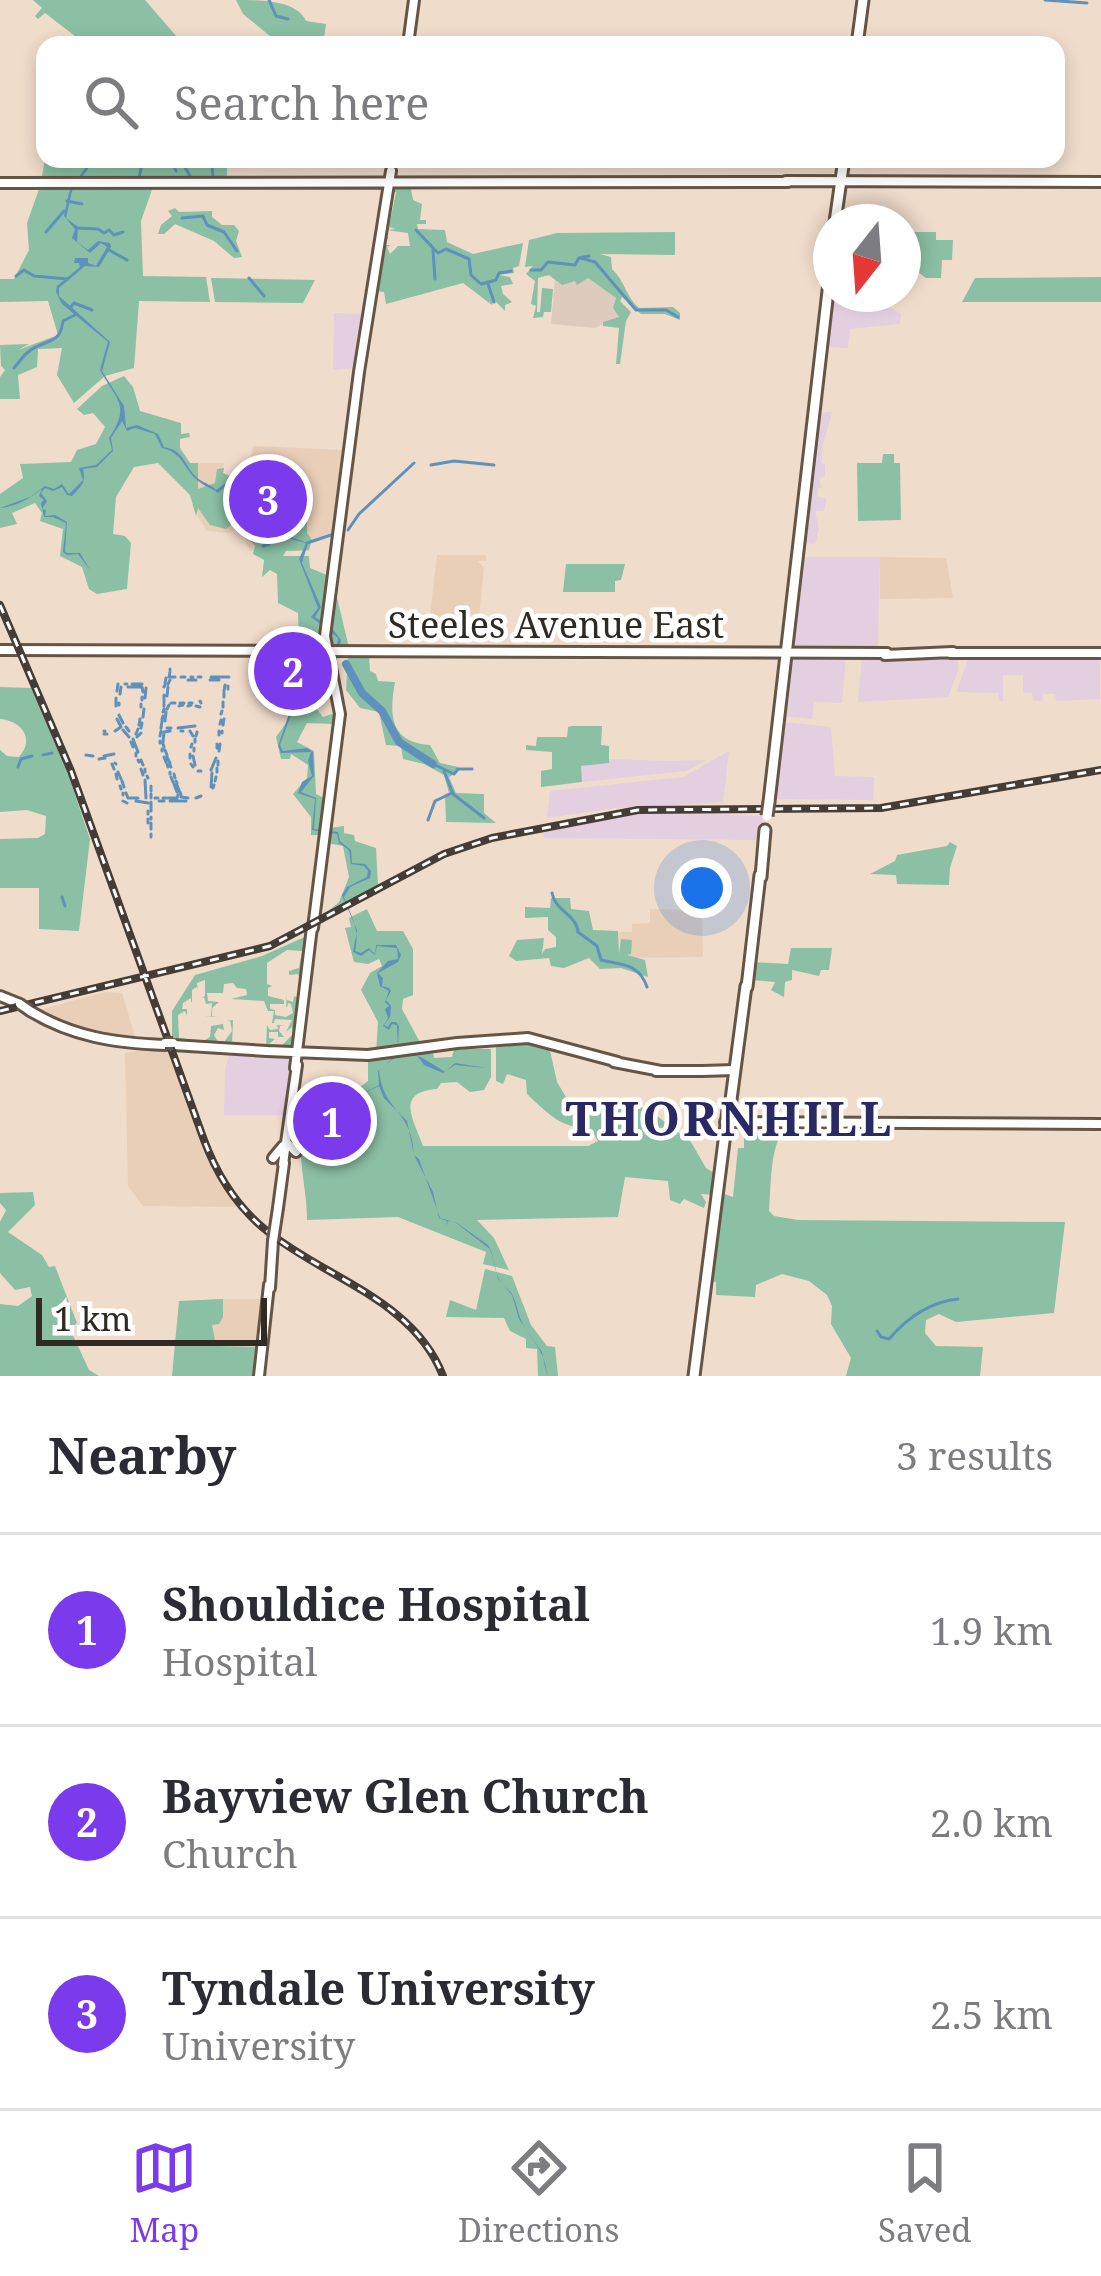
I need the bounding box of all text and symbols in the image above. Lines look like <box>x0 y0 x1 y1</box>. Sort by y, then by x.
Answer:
search box <box>36 36 1065 168</box>
icon: search <box>78 69 144 135</box>
text: Search here <box>174 72 429 133</box>
north arrow <box>813 204 921 312</box>
pin: 3 <box>229 454 307 544</box>
street label: Steeles Avenue East <box>388 600 724 649</box>
pin: 2 <box>254 626 332 716</box>
your location <box>672 858 732 918</box>
pin: 1 <box>293 1076 371 1166</box>
district label: THORNHILL <box>566 1085 894 1150</box>
scale bar <box>36 1292 267 1345</box>
text: 1 km <box>54 1296 132 1341</box>
text: Nearby <box>48 1419 236 1489</box>
text: 3 results <box>896 1428 1053 1481</box>
text: Shouldice Hospital <box>162 1573 590 1634</box>
text: 1 <box>76 1603 98 1656</box>
text: 1.9 km <box>930 1603 1053 1656</box>
text: Hospital <box>162 1634 317 1687</box>
text: Bayview Glen Church <box>162 1765 649 1826</box>
text: 2 <box>76 1795 98 1848</box>
text: 2.0 km <box>930 1795 1053 1848</box>
text: Church <box>162 1826 298 1879</box>
text: Tyndale University <box>162 1957 595 2018</box>
text: 3 <box>76 1987 98 2040</box>
text: 2.5 km <box>930 1987 1053 2040</box>
text: University <box>162 2018 355 2071</box>
tab: Map <box>129 2135 199 2252</box>
tab: Directions <box>458 2135 619 2252</box>
tab: Saved <box>878 2135 972 2252</box>

